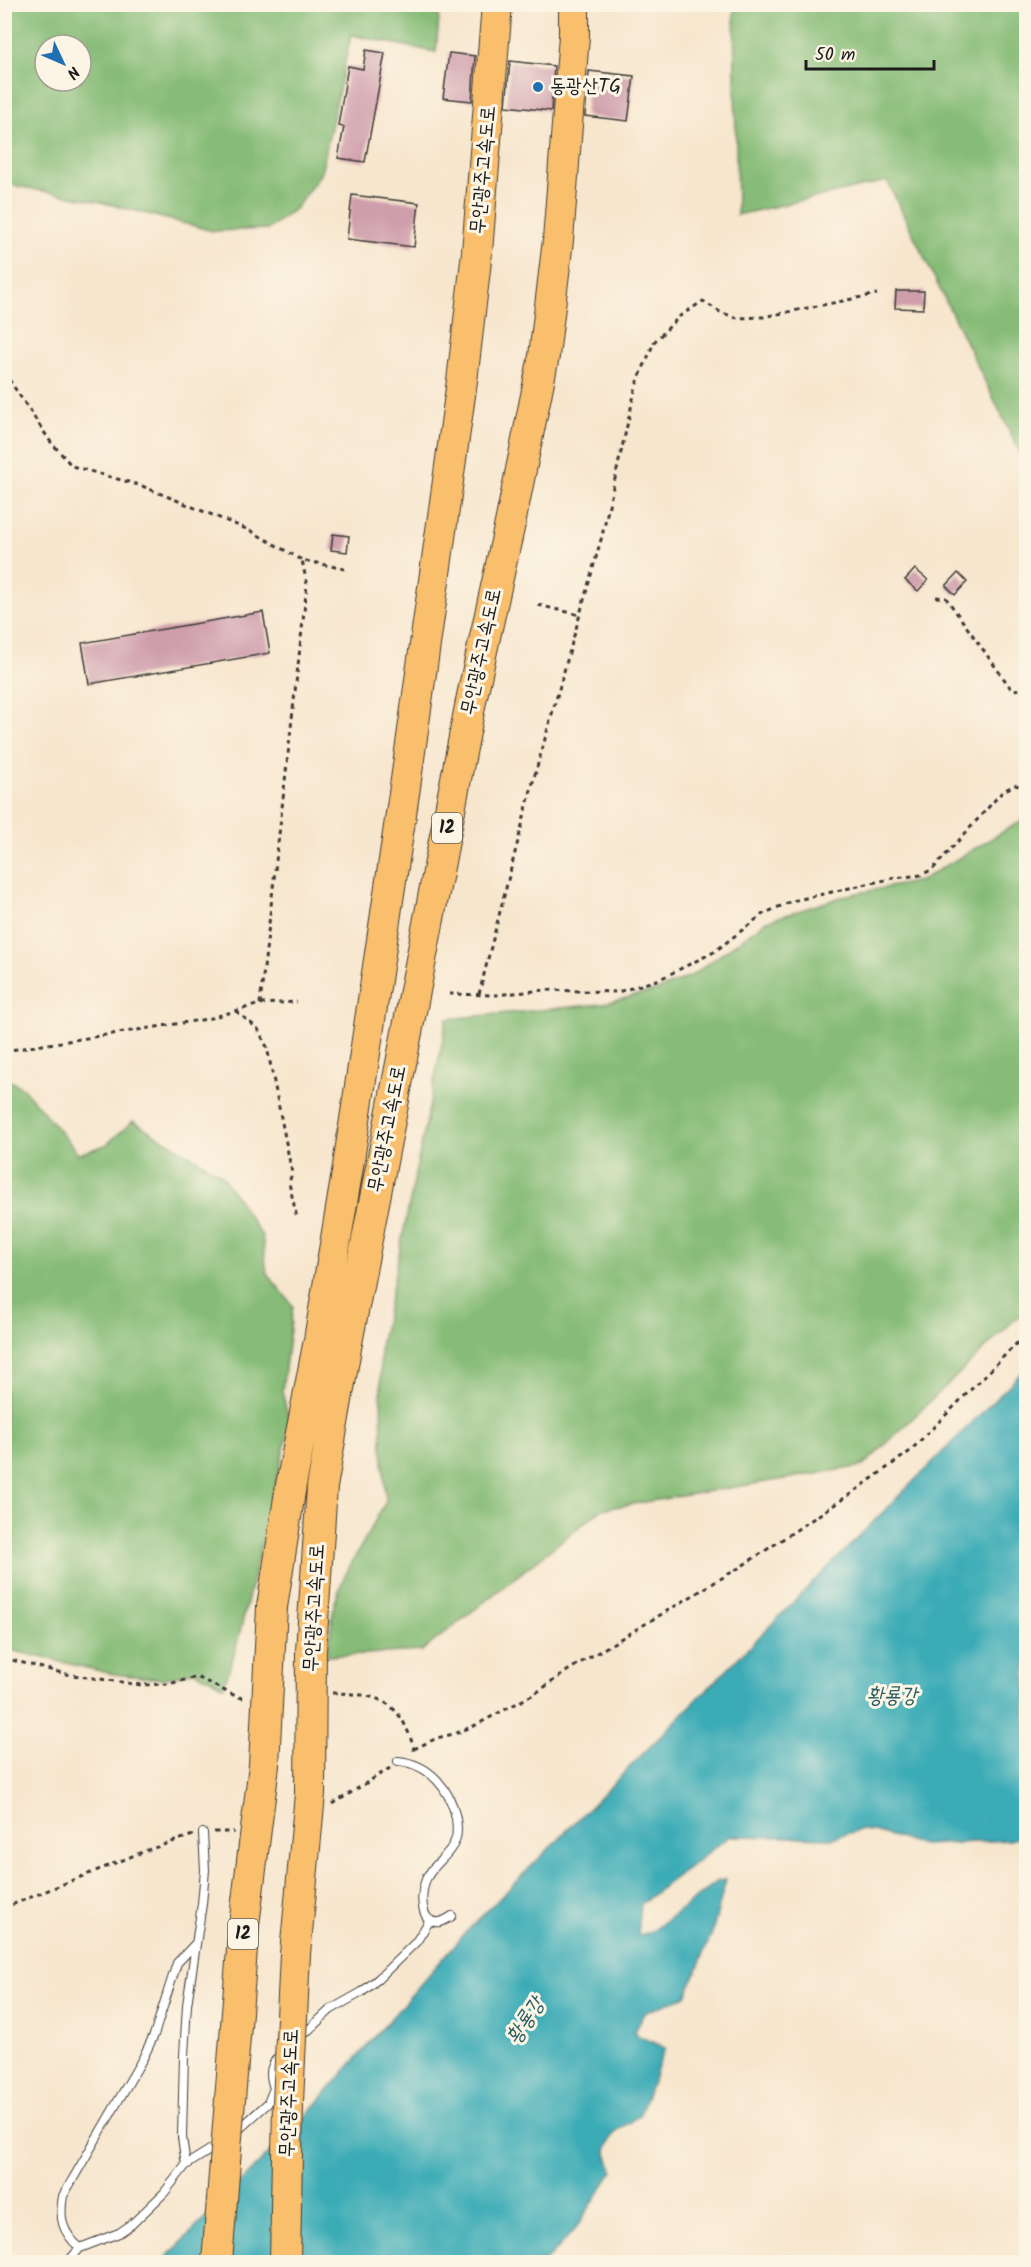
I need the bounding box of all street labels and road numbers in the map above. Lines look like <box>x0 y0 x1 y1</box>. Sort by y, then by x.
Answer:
street label: 무안광주고속도로 <box>462 104 506 236</box>
street label: 무안광주고속도로 <box>453 586 511 718</box>
road number: 12 <box>432 813 462 843</box>
street label: 무안광주고속도로 <box>360 1063 416 1195</box>
street label: 무안광주고속도로 <box>296 1543 334 1673</box>
road number: 12 <box>228 1919 258 1949</box>
street label: 무안광주고속도로 <box>272 2028 308 2158</box>

